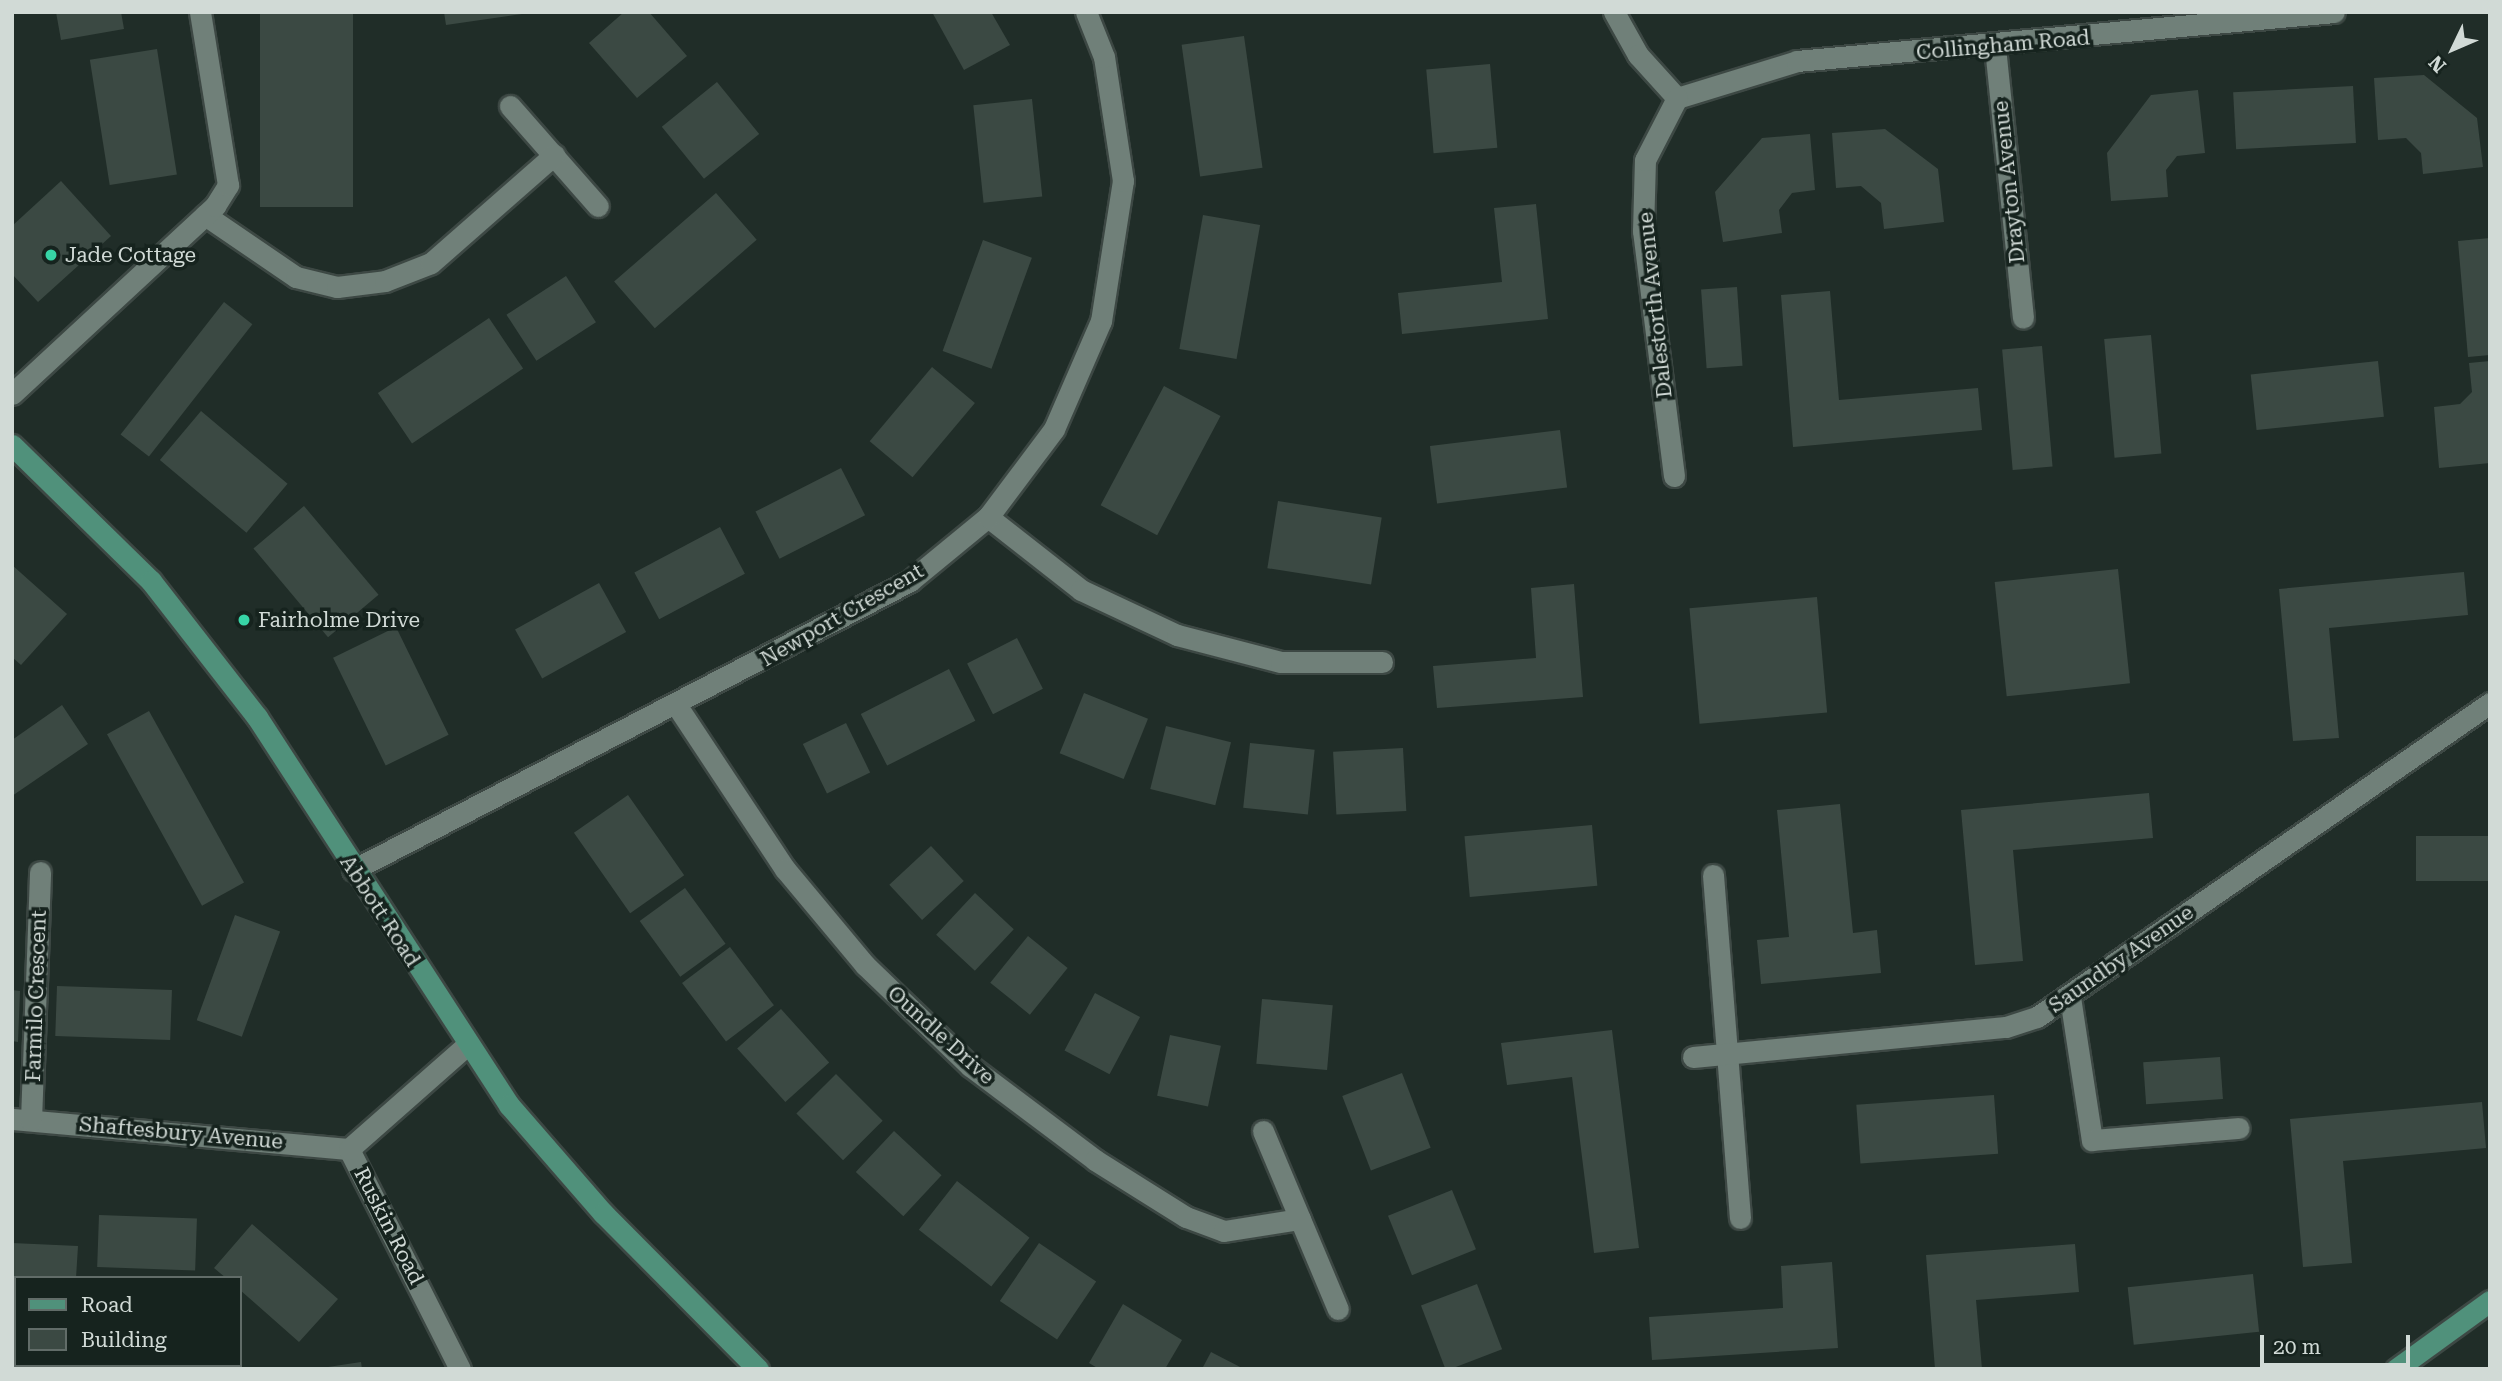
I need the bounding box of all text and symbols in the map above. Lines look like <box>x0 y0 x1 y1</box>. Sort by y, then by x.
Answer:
north arrow <box>2418 14 2488 84</box>
street label: Collingham Road <box>1915 25 2091 65</box>
text: N <box>2424 51 2451 77</box>
street label: Drayton Avenue <box>1988 100 2030 264</box>
street label: Dalestorth Avenue <box>1633 211 1677 399</box>
place label: Jade Cottage <box>65 242 196 268</box>
marker: Jade Cottage <box>43 247 59 263</box>
street label: Newport Crescent <box>756 558 928 672</box>
place label: Fairholme Drive <box>258 607 420 633</box>
marker: Fairholme Drive <box>236 612 252 628</box>
street label: Abbott Road <box>335 851 425 971</box>
street label: Saundby Avenue <box>2044 900 2198 1018</box>
street label: Farmilo Crescent <box>20 910 52 1082</box>
street label: Oundle Drive <box>882 980 1000 1090</box>
street label: Shaftesbury Avenue <box>78 1112 284 1154</box>
street label: Ruskin Road <box>349 1163 429 1289</box>
legend <box>14 1276 242 1367</box>
text: Road <box>81 1293 133 1317</box>
scale bar <box>2264 1322 2414 1366</box>
text: Building <box>81 1328 167 1352</box>
text: 20 m <box>2273 1335 2321 1359</box>

